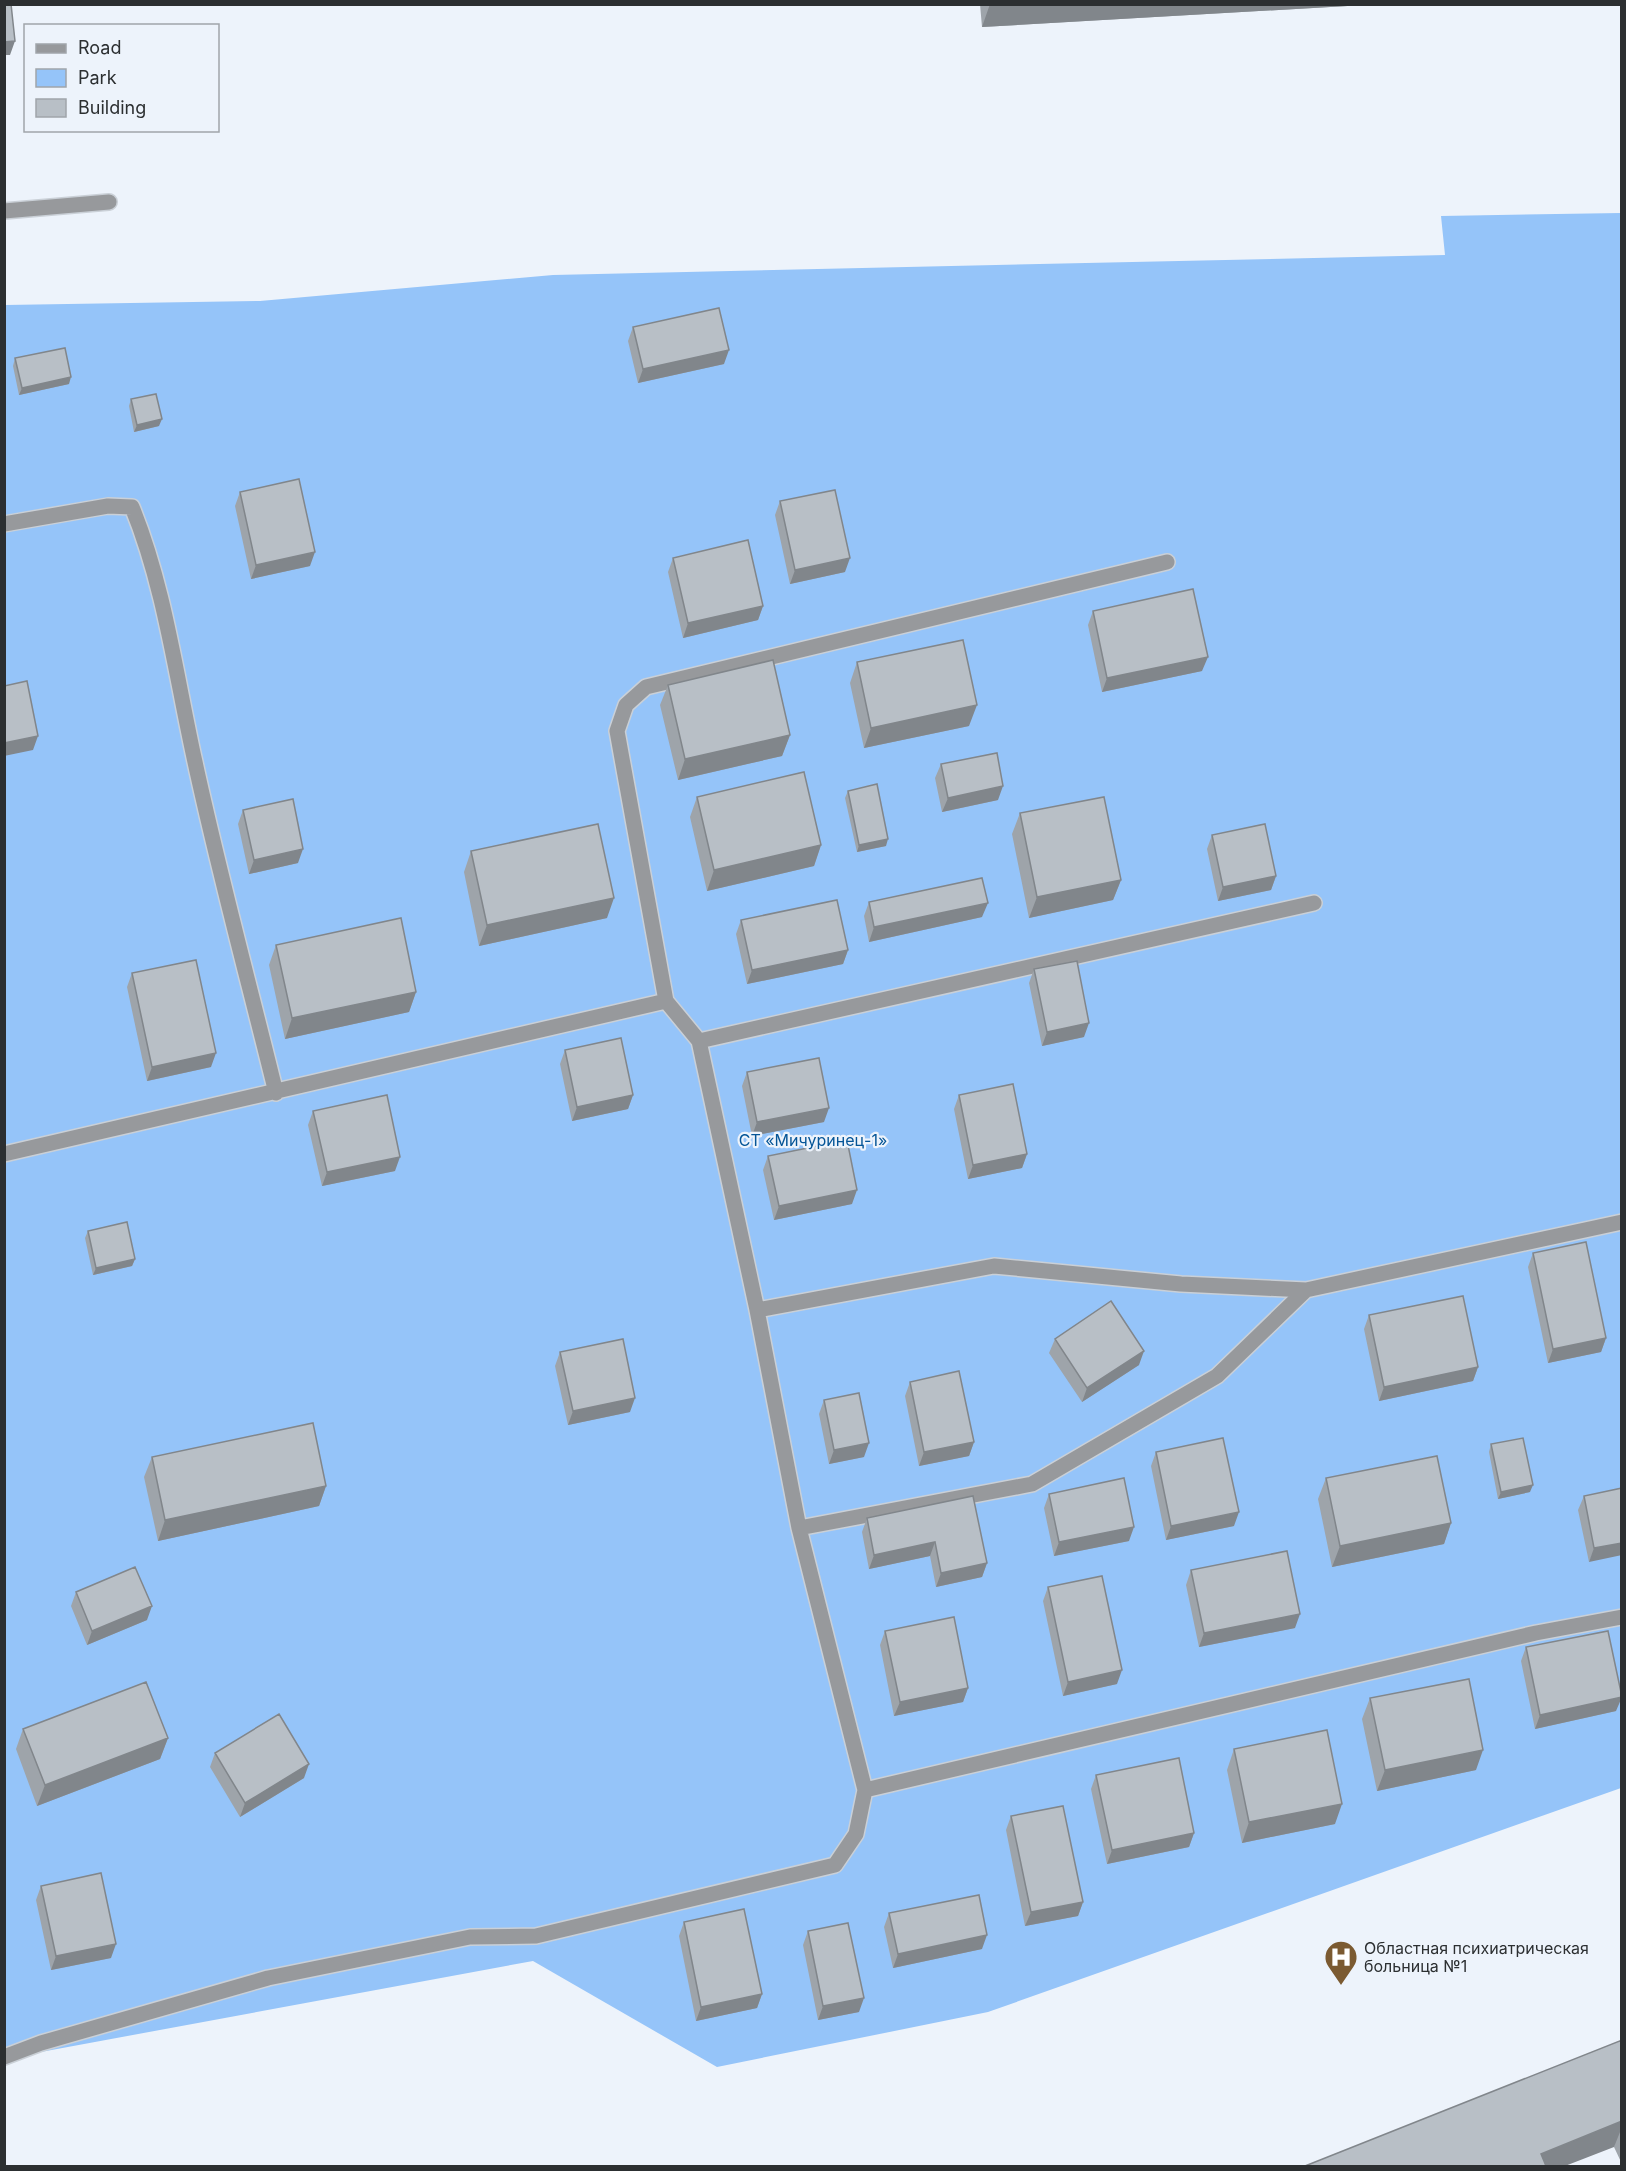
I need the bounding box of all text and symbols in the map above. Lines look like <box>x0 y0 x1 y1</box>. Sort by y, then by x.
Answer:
legend <box>24 24 219 132</box>
text: Road <box>78 37 121 58</box>
text: Park <box>78 67 117 88</box>
text: Building <box>78 97 146 118</box>
park label: СТ «Мичуринец-1» <box>739 1130 887 1150</box>
place label: Областная психиатрическая больница №1 <box>1364 1938 1589 1976</box>
hospital icon: Областная психиатрическая больница №1 <box>1323 1939 1359 1986</box>

